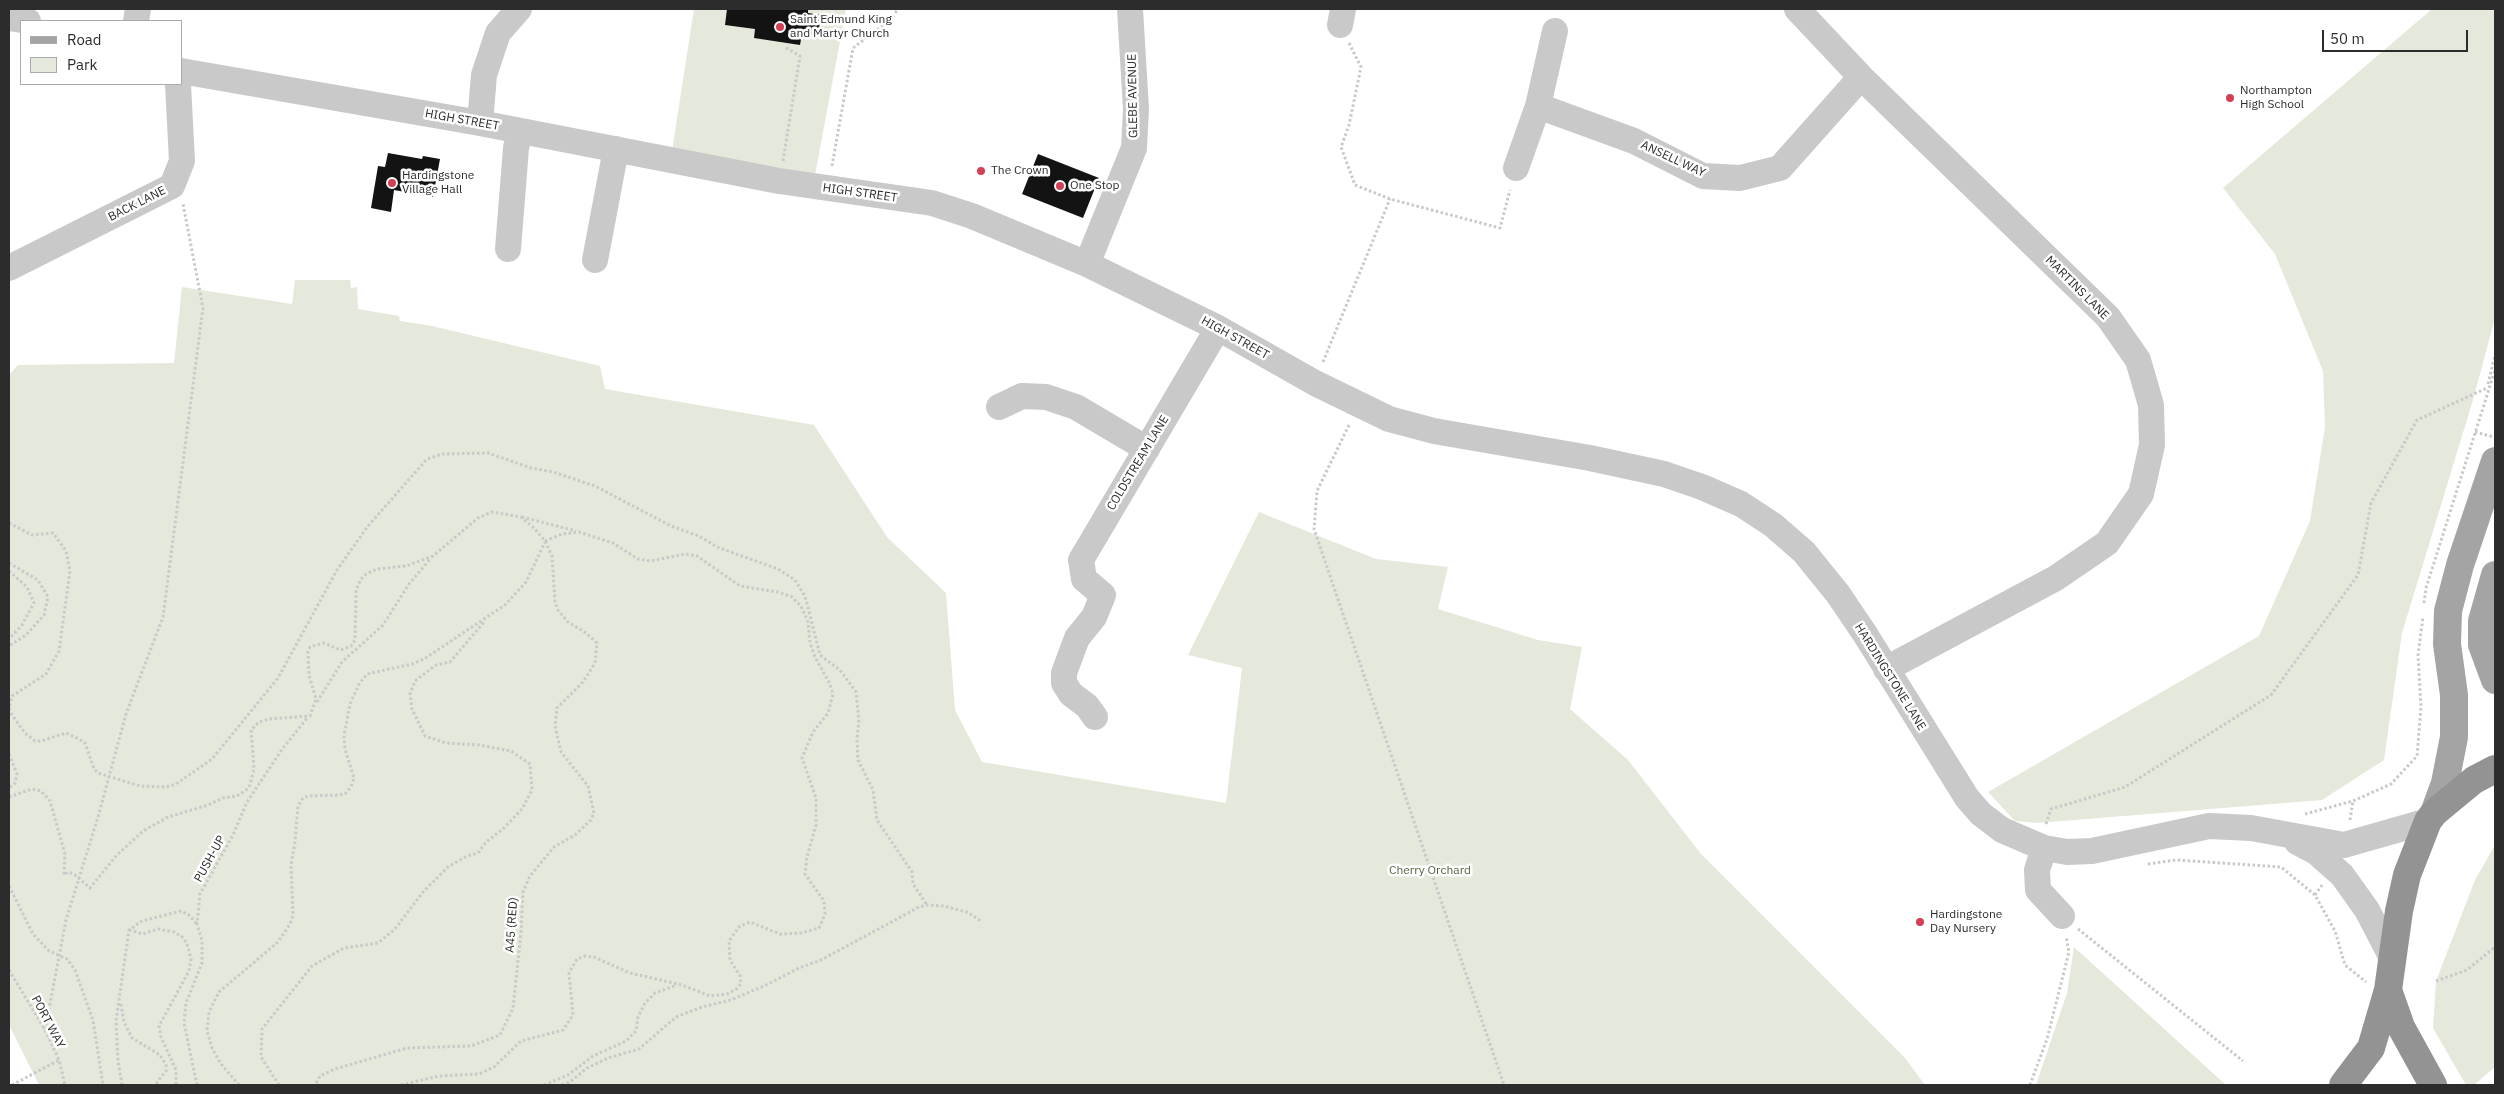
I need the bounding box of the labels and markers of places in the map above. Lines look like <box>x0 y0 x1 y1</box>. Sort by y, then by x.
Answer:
place label: Saint Edmund King and Martyr Church <box>790 13 892 41</box>
marker: Saint Edmund King and Martyr Church <box>774 21 786 33</box>
place label: Northampton High School <box>2240 84 2312 112</box>
marker: Northampton High School <box>2224 92 2236 104</box>
place label: The Crown <box>991 164 1049 178</box>
marker: The Crown <box>975 165 987 177</box>
place label: Hardingstone Village Hall <box>402 169 474 197</box>
marker: Hardingstone Village Hall <box>386 177 398 189</box>
place label: One Stop <box>1070 179 1120 193</box>
marker: One Stop <box>1054 180 1066 192</box>
place label: Hardingstone Day Nursery <box>1930 908 2002 936</box>
marker: Hardingstone Day Nursery <box>1914 916 1926 928</box>

